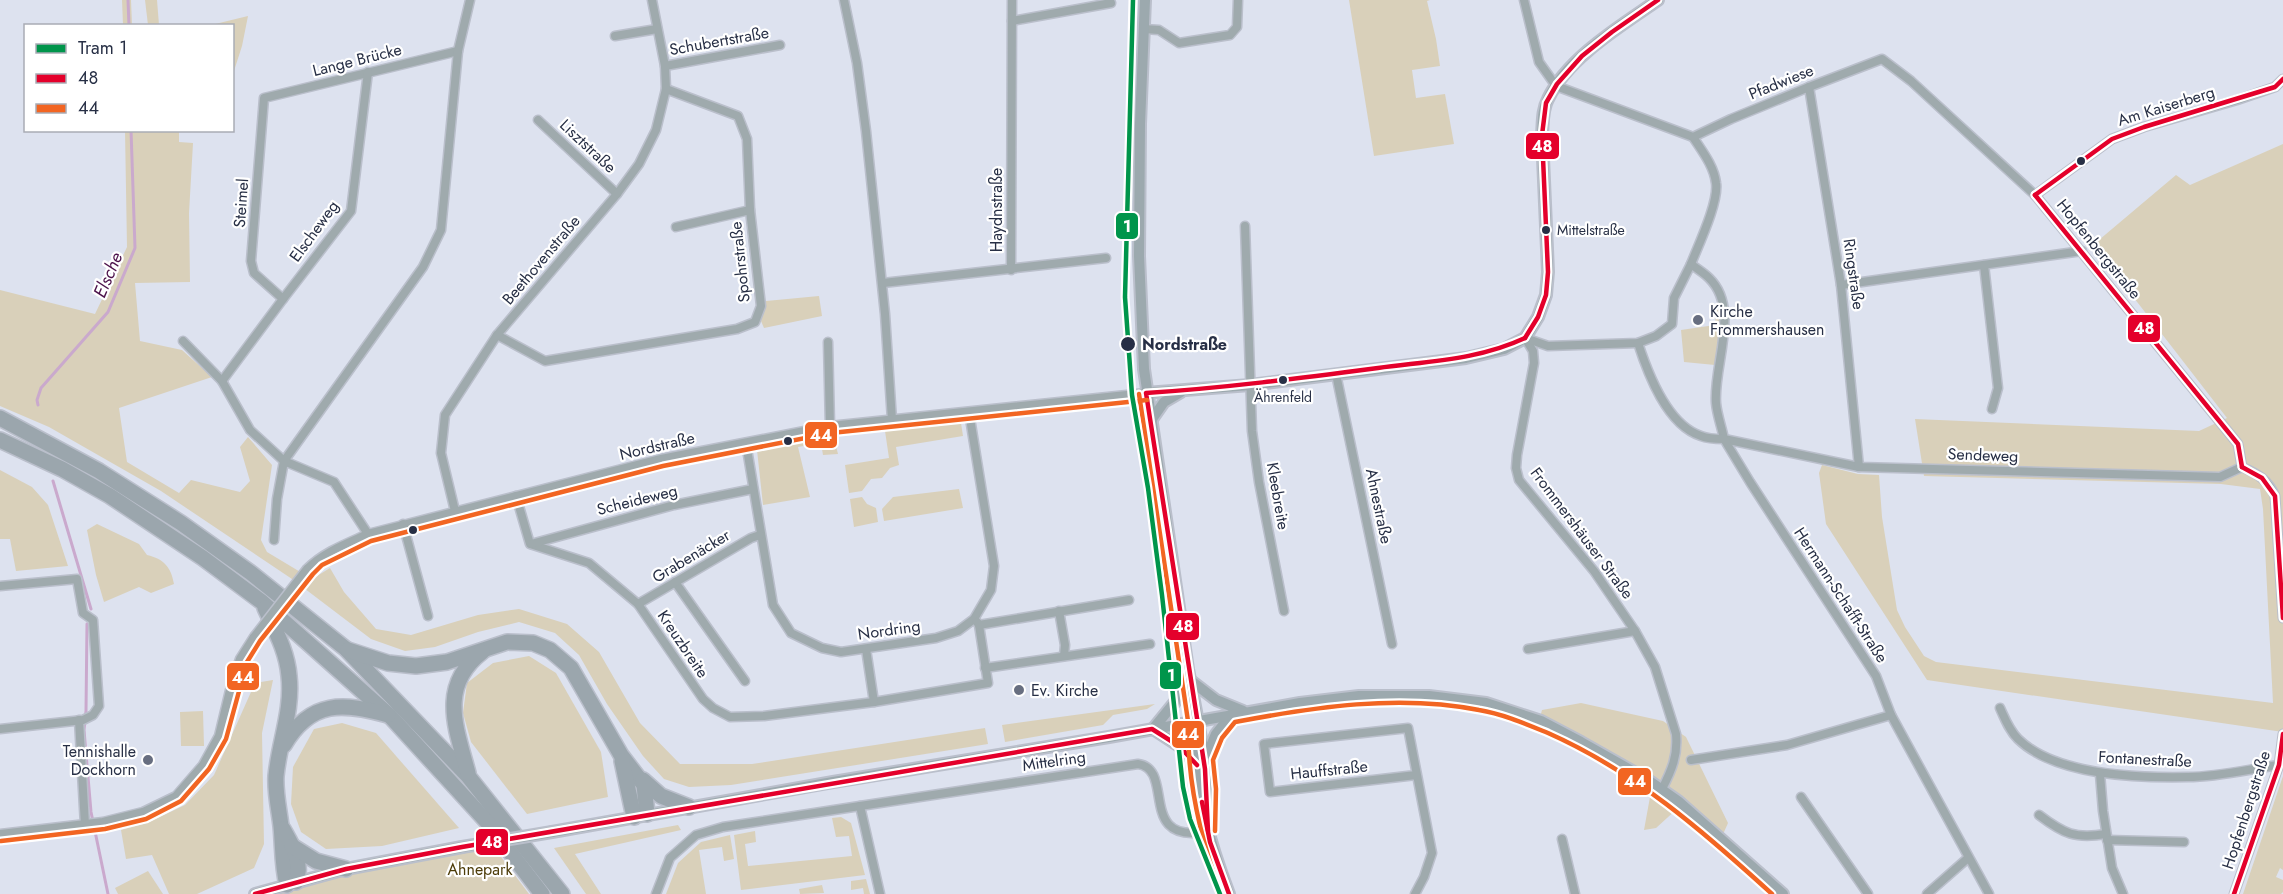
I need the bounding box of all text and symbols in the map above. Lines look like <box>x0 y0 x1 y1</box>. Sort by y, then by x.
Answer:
street label: Schubertstraße <box>667 21 771 61</box>
legend <box>24 24 234 132</box>
text: Tram 1 <box>78 35 127 61</box>
street label: Lange Brücke <box>310 38 404 82</box>
street label: Pfadwiese <box>1745 59 1817 105</box>
text: 48 <box>78 65 98 91</box>
street label: Am Kaiserberg <box>2115 80 2217 132</box>
text: 44 <box>78 95 99 121</box>
street label: Lisztstraße <box>555 114 621 178</box>
line badge: 48 <box>1525 132 1560 160</box>
text: 48 <box>1531 135 1553 158</box>
unlabelled marker <box>2075 155 2087 167</box>
street label: Haydnstraße <box>985 168 1008 252</box>
street label: Steimel <box>228 178 254 228</box>
street label: Hopfenbergstraße <box>2051 194 2147 304</box>
street label: Elscheweg <box>284 196 344 266</box>
street label: Beethovenstraße <box>497 210 585 310</box>
line badge: 1 <box>1115 212 1139 240</box>
text: 1 <box>1123 215 1131 238</box>
street label: Spohrstraße <box>724 220 756 304</box>
place label: Mittelstraße <box>1557 220 1625 240</box>
marker: Mittelstraße <box>1540 224 1552 236</box>
street label: Ringstraße <box>1838 237 1870 311</box>
water label: Elsche <box>87 248 129 302</box>
place label: Kirche Frommershausen <box>1710 300 1824 341</box>
marker: Kirche Frommershausen <box>1691 313 1705 327</box>
line badge: 48 <box>2127 314 2161 343</box>
text: 48 <box>2133 317 2155 340</box>
place label: Nordstraße <box>1142 333 1227 356</box>
marker: Nordstraße <box>1119 335 1137 353</box>
marker: Ährenfeld <box>1277 374 1289 386</box>
place label: Ährenfeld <box>1254 387 1312 407</box>
line badge: 44 <box>804 421 838 449</box>
text: 44 <box>810 424 832 447</box>
street label: Nordstraße <box>617 426 697 466</box>
unlabelled marker <box>782 435 794 447</box>
street label: Sendeweg <box>1947 442 2019 468</box>
street label: Kleebreite <box>1261 460 1295 532</box>
street label: Frommershäuser Straße <box>1525 462 1639 604</box>
street label: Ahnestraße <box>1360 466 1398 546</box>
street label: Scheideweg <box>594 479 680 521</box>
street label: Grabenäcker <box>648 523 735 588</box>
street label: Hermann-Schafft-Straße <box>1788 523 1894 667</box>
unlabelled marker <box>407 524 419 536</box>
street label: Kreuzbreite <box>652 606 714 682</box>
line badge: 48 <box>1165 612 1200 641</box>
street label: Nordring <box>856 614 922 646</box>
text: 48 <box>1172 615 1194 638</box>
line badge: 1 <box>1159 661 1182 690</box>
line badge: 44 <box>226 662 260 691</box>
text: 1 <box>1167 664 1175 687</box>
text: 44 <box>232 666 254 689</box>
place label: Ev. Kirche <box>1031 679 1098 702</box>
marker: Ev. Kirche <box>1012 683 1026 697</box>
line badge: 44 <box>1171 720 1205 749</box>
text: 44 <box>1177 723 1199 746</box>
place label: Tennishalle Dockhorn <box>63 740 136 781</box>
street label: Mittelring <box>1021 745 1087 777</box>
street label: Fontanestraße <box>2098 745 2192 773</box>
street label: Hopfenbergstraße <box>2216 748 2276 872</box>
marker: Tennishalle Dockhorn <box>141 753 155 767</box>
street label: Hauffstraße <box>1289 755 1369 785</box>
line badge: 44 <box>1617 767 1652 796</box>
text: 44 <box>1624 770 1646 793</box>
line badge: 48 <box>475 828 509 856</box>
text: 48 <box>481 831 503 854</box>
park label: Ahnepark <box>448 858 513 881</box>

